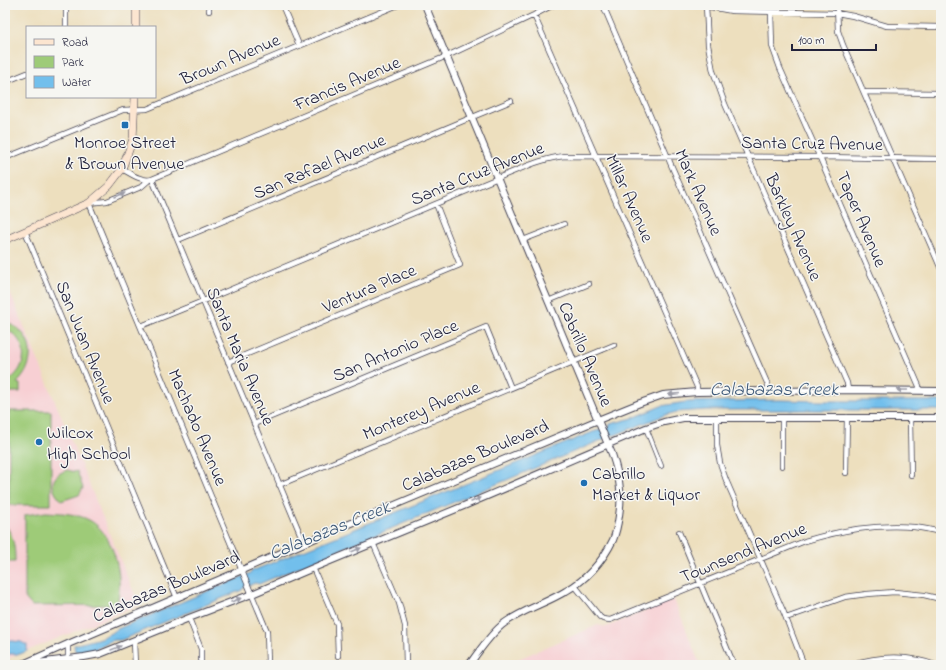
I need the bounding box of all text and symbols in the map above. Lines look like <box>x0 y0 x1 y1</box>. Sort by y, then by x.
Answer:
legend <box>26 26 156 98</box>
scale bar <box>792 26 876 52</box>
street label: Brown Avenue <box>176 28 286 94</box>
text: 100 m <box>798 32 825 50</box>
text: Road <box>62 34 88 52</box>
street label: Francis Avenue <box>290 50 406 119</box>
text: Park <box>62 54 84 72</box>
text: Water <box>62 74 91 92</box>
marker: Monroe Street & Brown Avenue <box>120 120 130 130</box>
street label: San Rafael Avenue <box>249 128 391 208</box>
place label: Monroe Street & Brown Avenue <box>66 131 185 178</box>
street label: Santa Cruz Avenue <box>741 131 884 159</box>
street label: Santa Cruz Avenue <box>407 136 549 214</box>
street label: Mark Avenue <box>666 145 728 241</box>
street label: Millar Avenue <box>597 151 660 248</box>
street label: Taper Avenue <box>828 168 892 273</box>
street label: Barkley Avenue <box>757 169 828 286</box>
one-way arrow <box>115 192 126 198</box>
street label: Ventura Place <box>318 258 422 322</box>
street label: San Juan Avenue <box>48 277 121 409</box>
street label: Santa Maria Avenue <box>198 284 280 431</box>
street label: Cabrillo Avenue <box>550 298 618 412</box>
street label: San Antonio Place <box>329 313 463 390</box>
street label: Machado Avenue <box>160 365 233 491</box>
street label: Monterey Avenue <box>359 375 485 448</box>
water label: Calabazas Creek <box>710 377 839 404</box>
one-way arrow <box>895 387 908 393</box>
one-way arrow <box>668 391 680 398</box>
street label: Calabazas Boulevard <box>398 414 553 500</box>
place label: Wilcox High School <box>47 421 130 469</box>
marker: Wilcox High School <box>34 437 44 447</box>
place label: Cabrillo Market & Liquor <box>592 462 700 509</box>
marker: Cabrillo Market & Liquor <box>579 478 589 488</box>
water label: Calabazas Creek <box>265 494 395 568</box>
one-way arrow <box>471 497 483 503</box>
street label: Townsend Avenue <box>677 516 812 591</box>
street label: Calabazas Boulevard <box>89 545 244 631</box>
one-way arrow <box>351 546 363 552</box>
one-way arrow <box>231 597 243 603</box>
one-way arrow <box>110 645 122 651</box>

